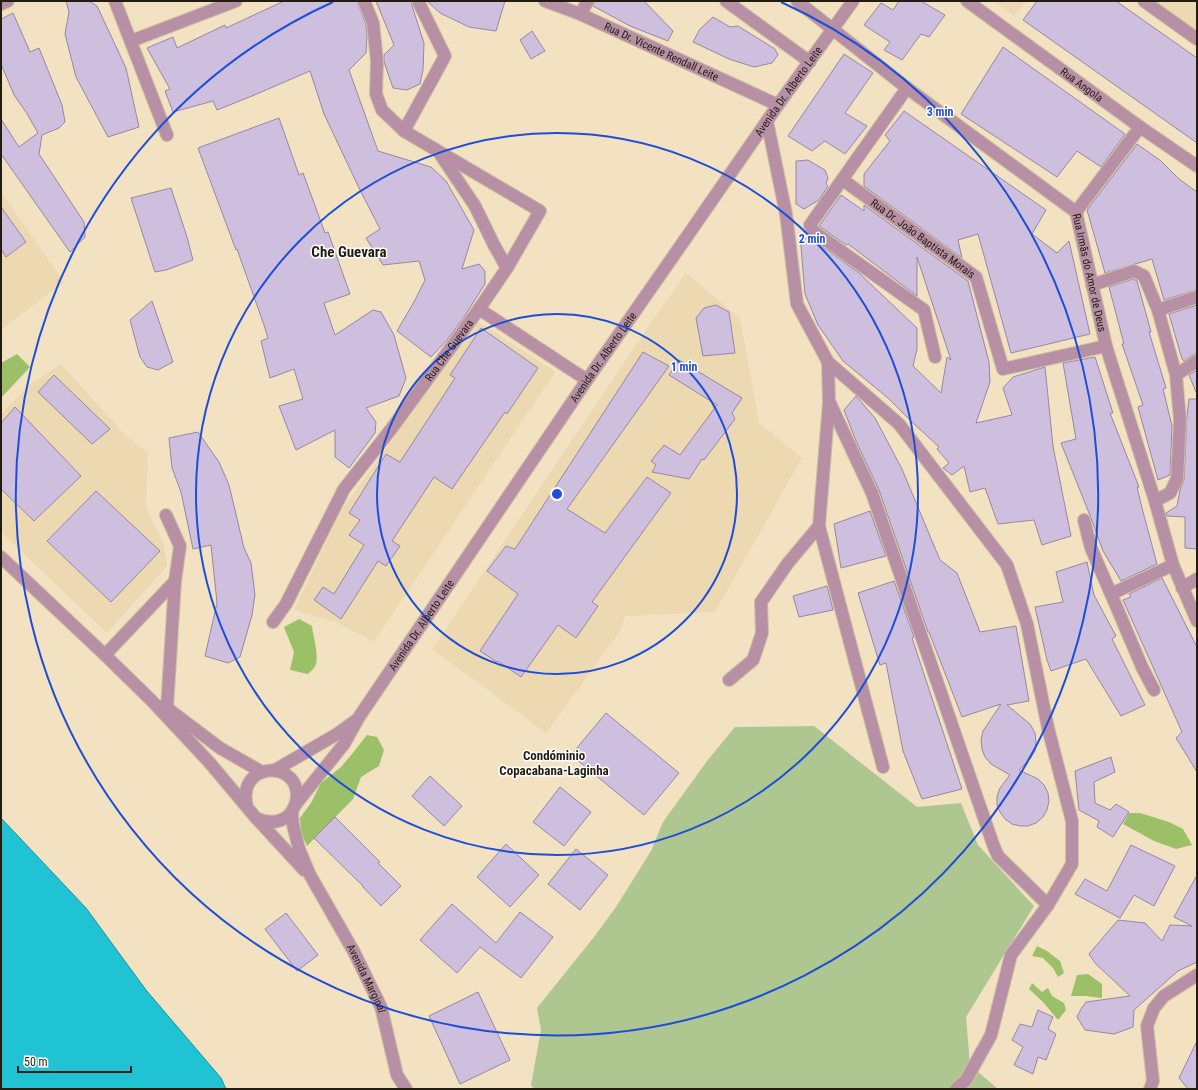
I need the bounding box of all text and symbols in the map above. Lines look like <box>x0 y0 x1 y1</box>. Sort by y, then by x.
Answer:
street label: Rua Dr. Vicente Rendall Leite <box>602 20 721 84</box>
street label: Avenida Dr. Alberto Leite <box>752 44 825 139</box>
street label: Rua Angola <box>1058 65 1105 105</box>
text: 3 min <box>927 105 953 119</box>
street label: Rua Dr. João Baptista Morais <box>868 196 977 281</box>
street label: Rua Irmãs do Amor de Deus <box>1070 212 1109 333</box>
text: 2 min <box>799 232 825 246</box>
district label: Che Guevara <box>311 243 387 261</box>
street label: Avenida Dr. Alberto Leite <box>568 310 639 405</box>
street label: Rua Che Guevara <box>422 317 476 384</box>
text: 1 min <box>671 360 697 374</box>
centre of rings <box>550 487 564 501</box>
street label: Avenida Dr. Alberto Leite <box>386 577 457 673</box>
district label: Condóminio Copacabana-Laginha <box>499 748 609 778</box>
street label: Avenida Marginal <box>344 942 388 1014</box>
scale bar <box>18 1048 131 1074</box>
text: 50 m <box>24 1055 48 1069</box>

